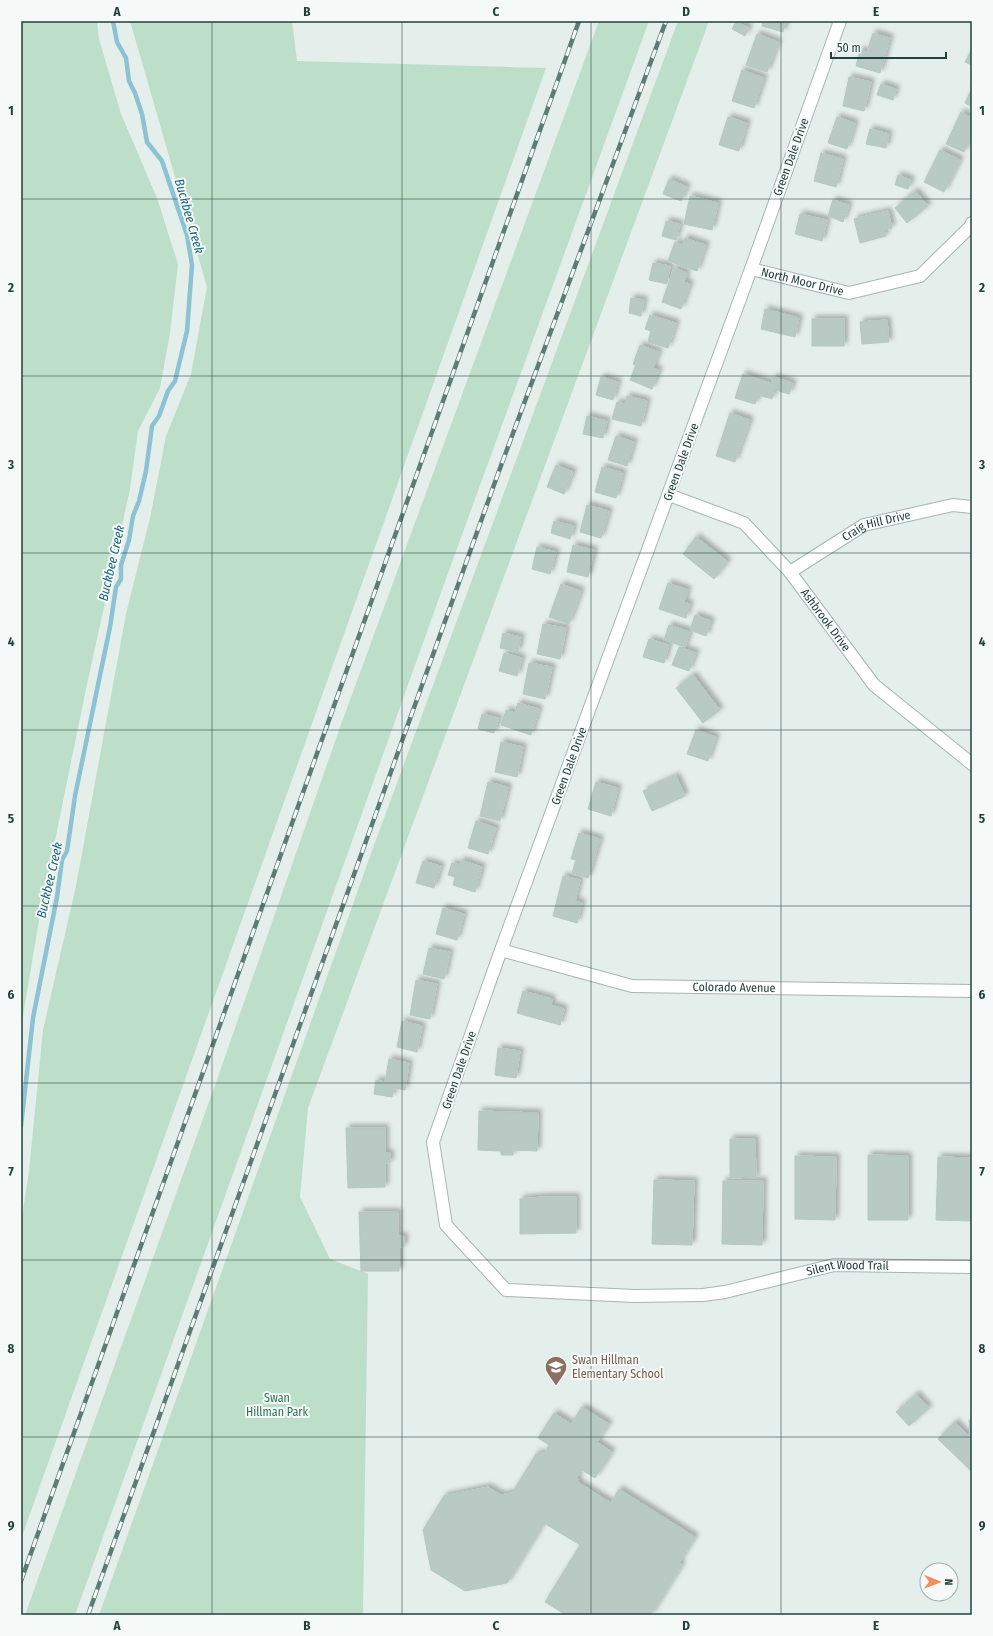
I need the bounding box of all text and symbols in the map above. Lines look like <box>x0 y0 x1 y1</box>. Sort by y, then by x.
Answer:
text: A <box>112 4 121 19</box>
text: B <box>303 4 311 19</box>
text: C <box>493 4 500 19</box>
text: D <box>682 4 690 19</box>
text: E <box>873 4 879 19</box>
scale bar <box>831 34 946 60</box>
text: 50 m <box>837 41 861 55</box>
text: 1 <box>8 103 14 118</box>
text: 1 <box>979 103 985 118</box>
street label: Green Dale Drive <box>770 116 812 198</box>
water label: Buckbee Creek <box>172 177 208 256</box>
street label: North Moor Drive <box>760 265 845 298</box>
text: 2 <box>7 280 14 295</box>
text: 2 <box>978 280 985 295</box>
street label: Green Dale Drive <box>660 421 702 503</box>
text: 3 <box>7 457 14 472</box>
text: 3 <box>978 457 985 472</box>
street label: Craig Hill Drive <box>839 508 912 544</box>
water label: Buckbee Creek <box>95 523 128 602</box>
street label: Ashbrook Drive <box>798 586 854 654</box>
text: 4 <box>8 634 15 649</box>
text: 4 <box>979 634 986 649</box>
street label: Green Dale Drive <box>548 725 590 807</box>
text: 5 <box>8 811 14 826</box>
text: 5 <box>979 811 985 826</box>
water label: Buckbee Creek <box>33 840 66 919</box>
street label: Colorado Avenue <box>693 980 776 995</box>
text: 6 <box>8 987 15 1002</box>
text: 6 <box>979 987 986 1002</box>
street label: Green Dale Drive <box>439 1029 479 1111</box>
text: 7 <box>8 1164 14 1179</box>
text: 7 <box>979 1164 985 1179</box>
street label: Silent Wood Trail <box>805 1258 889 1279</box>
text: 8 <box>8 1341 15 1356</box>
text: 8 <box>979 1341 986 1356</box>
place label: Swan Hillman Elementary School <box>572 1353 663 1381</box>
school or university icon: Swan Hillman Elementary School <box>543 1354 569 1387</box>
park label: Swan Hillman Park <box>246 1391 309 1419</box>
text: 9 <box>8 1518 15 1533</box>
text: 9 <box>979 1518 986 1533</box>
north arrow <box>919 1562 959 1602</box>
text: N <box>942 1579 955 1586</box>
text: A <box>112 1618 121 1633</box>
text: B <box>303 1618 311 1633</box>
text: C <box>493 1618 500 1633</box>
text: D <box>682 1618 690 1633</box>
text: E <box>873 1618 879 1633</box>

